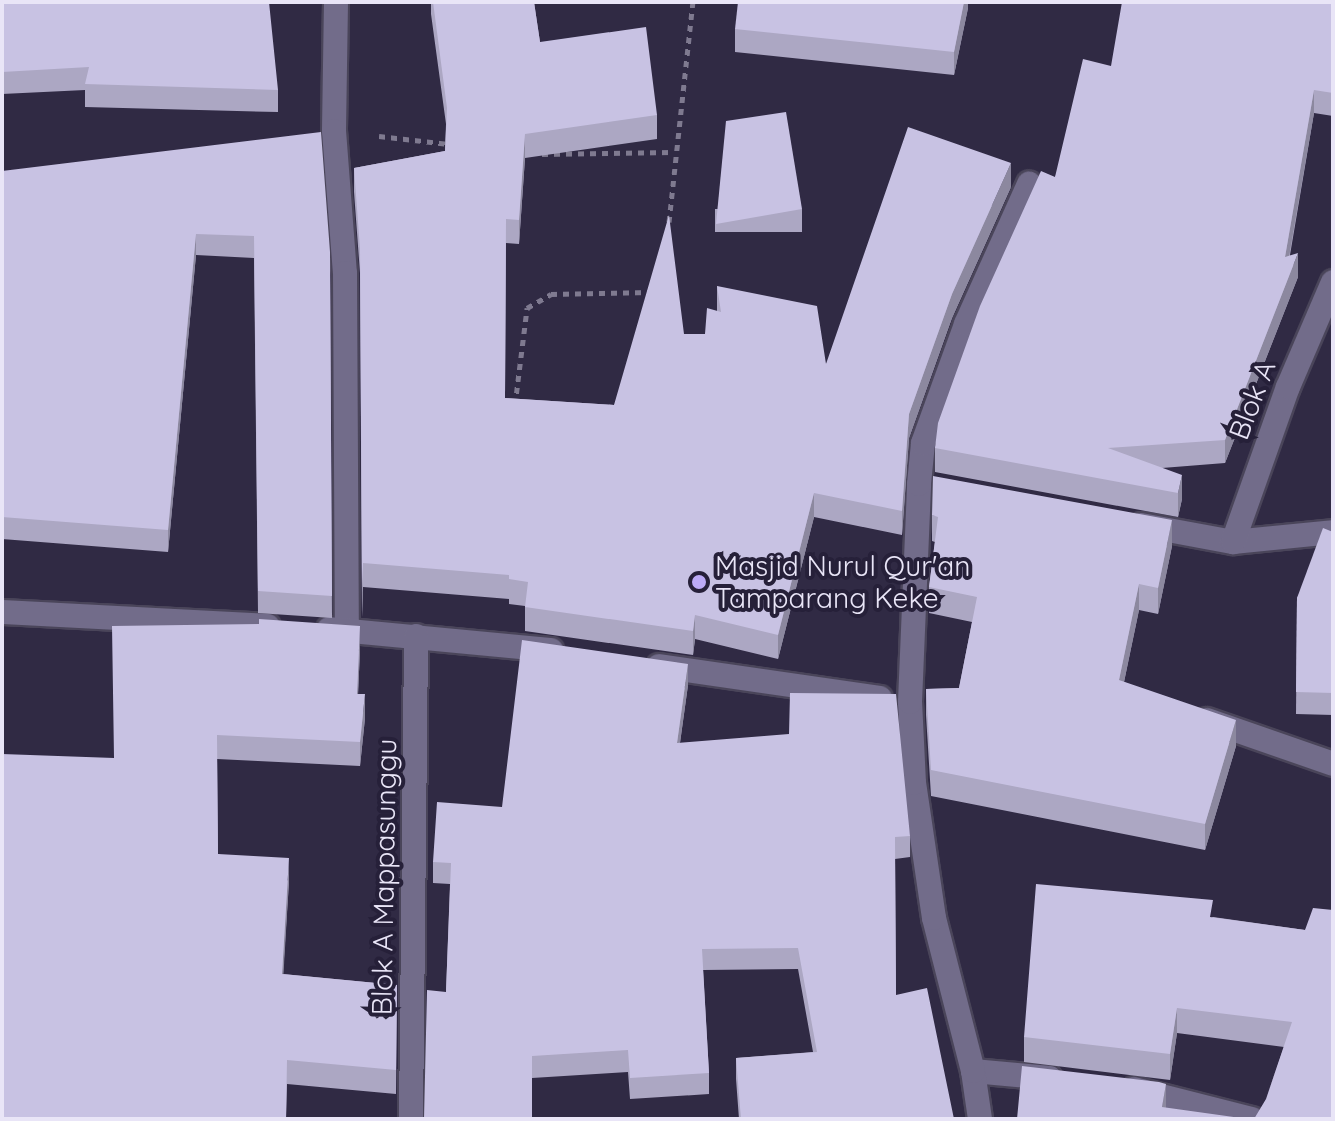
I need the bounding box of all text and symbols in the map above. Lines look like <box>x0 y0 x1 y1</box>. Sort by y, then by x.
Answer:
street label: Blok A <box>1222 356 1282 444</box>
place label: Masjid Nurul Qur'an Tamparang Keke <box>715 549 970 615</box>
marker: Masjid Nurul Qur'an Tamparang Keke <box>690 573 708 591</box>
street label: Blok A Mappasunggu <box>365 738 403 1016</box>

